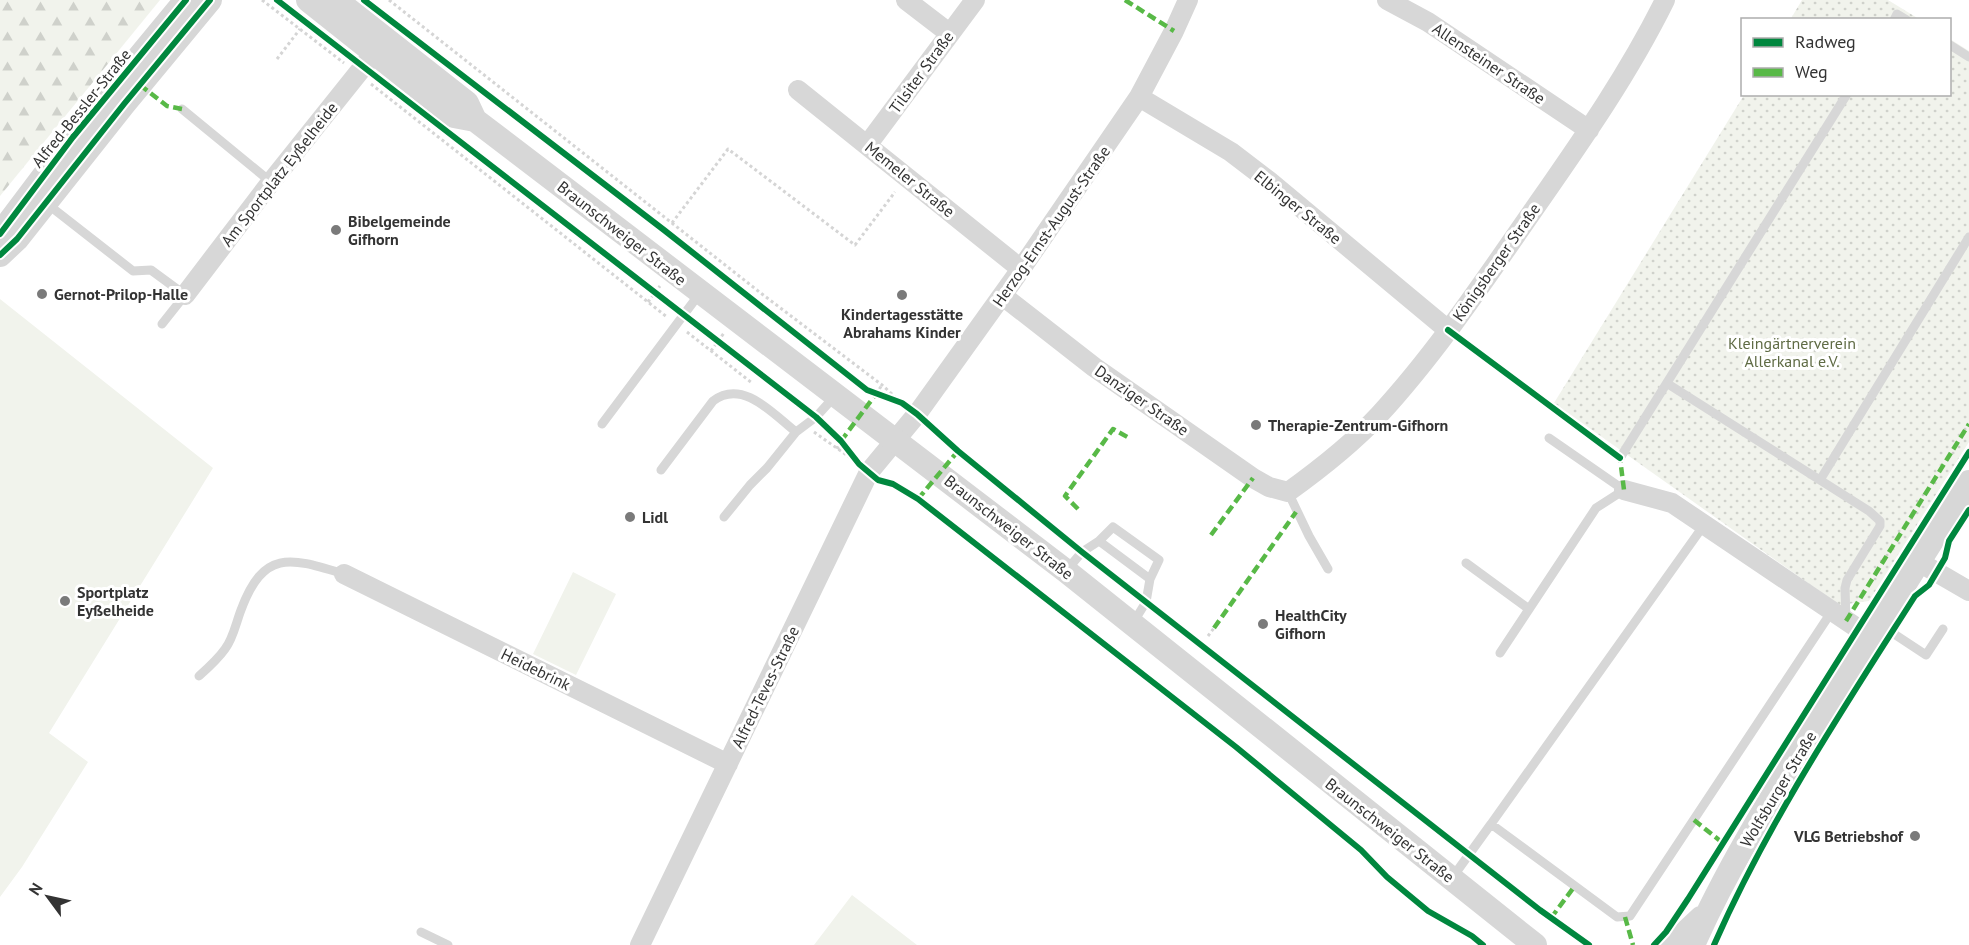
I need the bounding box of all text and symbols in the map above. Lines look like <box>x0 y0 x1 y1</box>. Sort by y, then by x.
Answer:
street label: Allensteiner Straße <box>1429 18 1549 108</box>
legend <box>1741 18 1951 96</box>
street label: Tilsiter Straße <box>884 27 958 117</box>
text: Radweg <box>1795 30 1856 53</box>
street label: Alfred-Bessler-Straße <box>27 45 135 171</box>
text: Weg <box>1795 60 1828 83</box>
street label: Am Sportplatz Eyßelheide <box>216 98 342 250</box>
street label: Memeler Straße <box>861 137 959 221</box>
street label: Herzog-Ernst-August-Straße <box>988 142 1114 310</box>
street label: Elbinger Straße <box>1250 166 1346 248</box>
street label: Braunschweiger Straße <box>554 176 690 290</box>
street label: Königsberger Straße <box>1448 199 1544 325</box>
place label: Bibelgemeinde Gifhorn <box>348 211 451 249</box>
marker: Bibelgemeinde Gifhorn <box>329 223 343 237</box>
place label: Gernot-Prilop-Halle <box>54 284 188 304</box>
marker: Gernot-Prilop-Halle <box>35 287 49 301</box>
marker: Kindertagesstätte Abrahams Kinder <box>895 288 909 302</box>
place label: Kindertagesstätte Abrahams Kinder <box>841 304 963 342</box>
park label: Kleingärtnerverein Allerkanal e.V. <box>1728 333 1856 371</box>
street label: Danziger Straße <box>1091 360 1193 440</box>
place label: Therapie-Zentrum-Gifhorn <box>1268 415 1448 435</box>
marker: Therapie-Zentrum-Gifhorn <box>1249 418 1263 432</box>
street label: Braunschweiger Straße <box>941 470 1077 584</box>
place label: Lidl <box>642 507 668 527</box>
marker: Lidl <box>623 510 637 524</box>
place label: Sportplatz Eyßelheide <box>77 582 154 620</box>
marker: Sportplatz Eyßelheide <box>58 594 72 608</box>
place label: HealthCity Gifhorn <box>1275 605 1347 643</box>
marker: HealthCity Gifhorn <box>1256 617 1270 631</box>
street label: Alfred-Teves-Straße <box>727 623 803 751</box>
street label: Heidebrink <box>498 644 574 695</box>
street label: Wolfsburger Straße <box>1736 727 1820 851</box>
street label: Braunschweiger Straße <box>1322 773 1458 887</box>
place label: VLG Betriebshof <box>1793 826 1904 846</box>
marker: VLG Betriebshof <box>1908 829 1922 843</box>
north arrow <box>18 867 78 927</box>
text: N <box>24 879 47 899</box>

